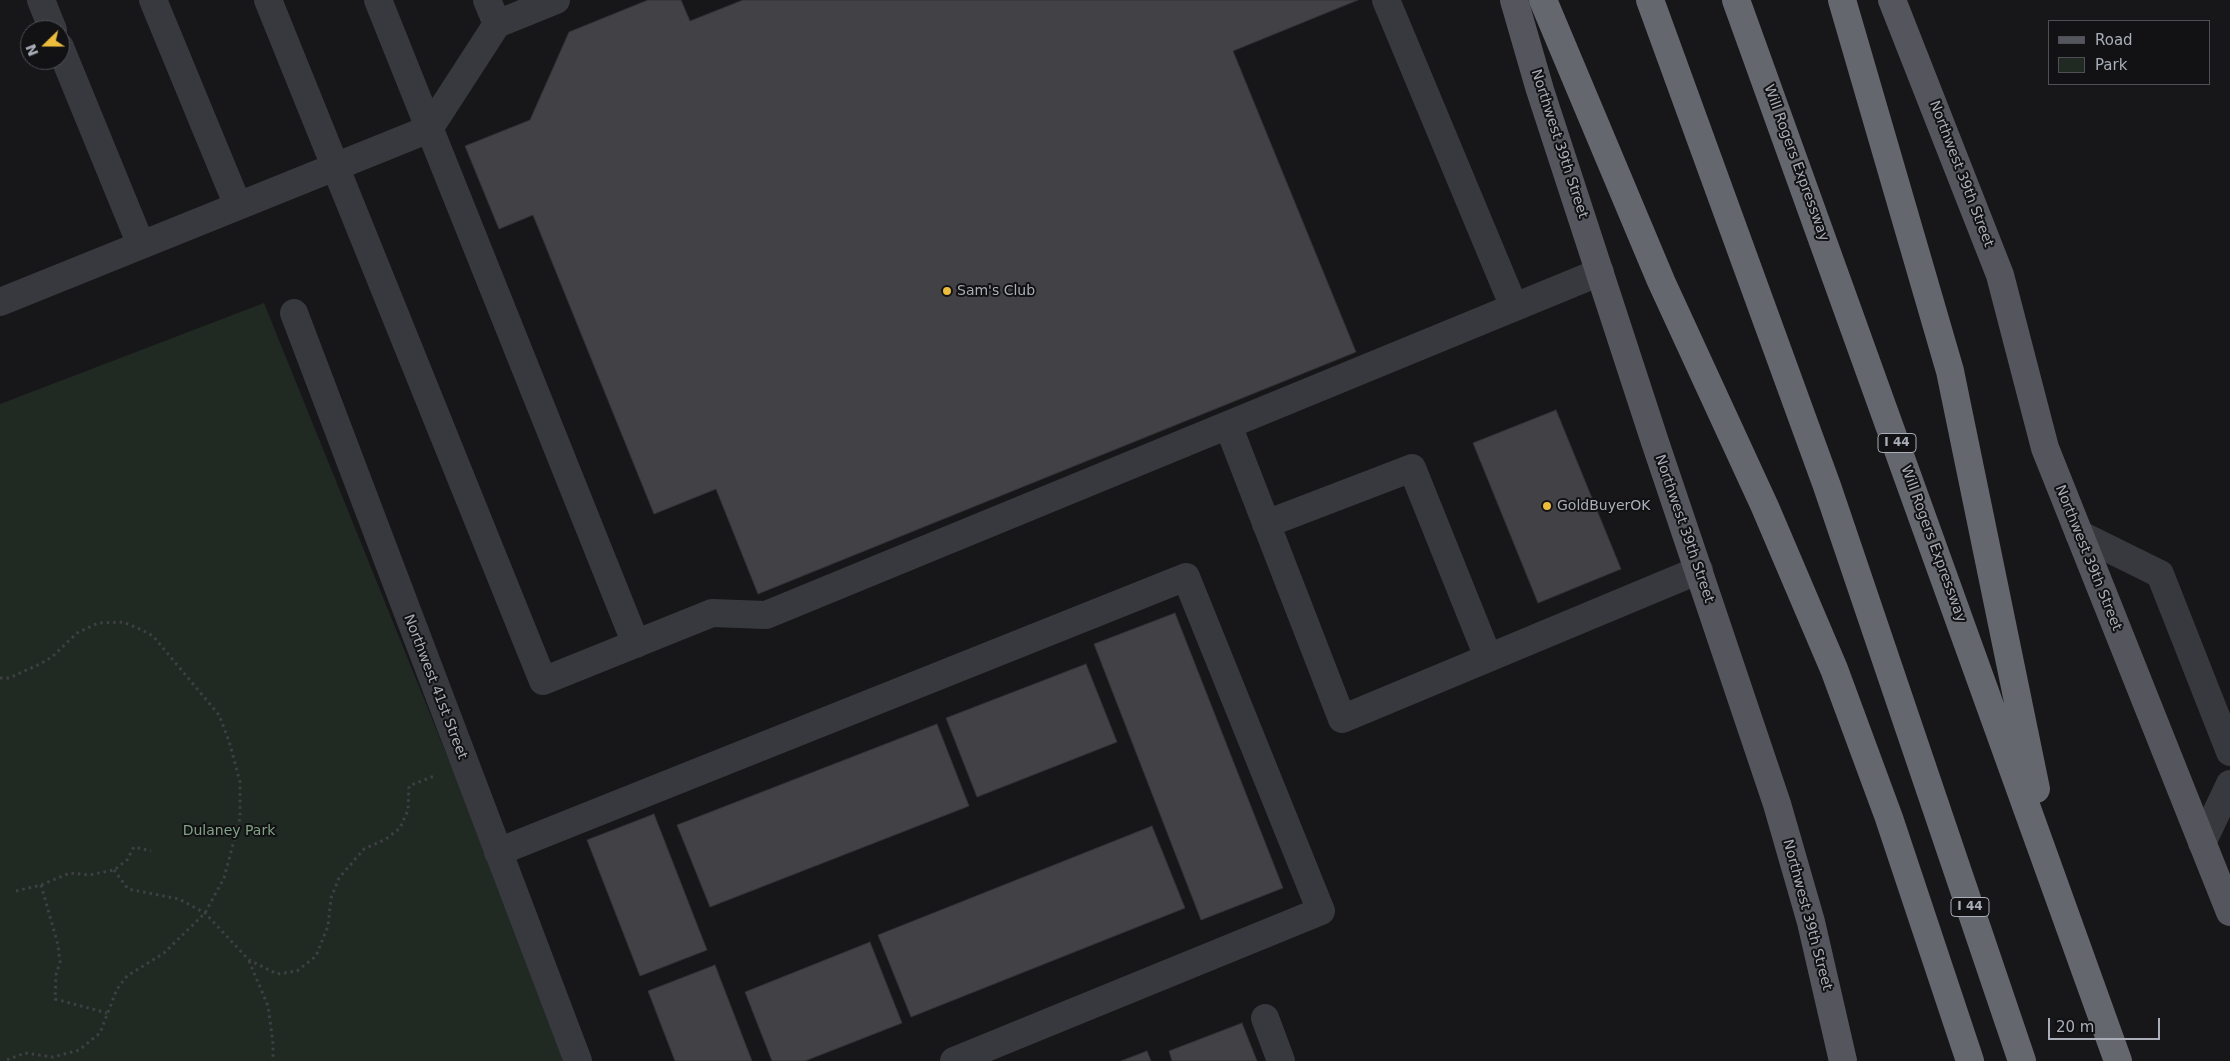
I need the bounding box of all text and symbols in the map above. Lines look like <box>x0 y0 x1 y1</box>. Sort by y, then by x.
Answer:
north arrow <box>20 20 70 70</box>
legend <box>2048 20 2210 85</box>
text: Road <box>2095 31 2133 49</box>
text: N <box>22 42 42 59</box>
text: Park <box>2095 56 2127 74</box>
street label: Northwest 39th Street <box>1527 67 1591 221</box>
street label: Will Rogers Expressway <box>1760 82 1832 244</box>
street label: Northwest 39th Street <box>1925 98 1997 250</box>
place label: Sam's Club <box>957 283 1035 299</box>
marker: Sam's Club <box>941 285 953 297</box>
road number: I 44 <box>1878 433 1916 452</box>
street label: Northwest 39th Street <box>1651 453 1717 605</box>
street label: Will Rogers Expressway <box>1897 463 1969 625</box>
street label: Northwest 39th Street <box>2051 483 2125 633</box>
place label: GoldBuyerOK <box>1557 498 1651 514</box>
marker: GoldBuyerOK <box>1541 500 1553 512</box>
street label: Northwest 41st Street <box>400 612 470 762</box>
park label: Dulaney Park <box>183 823 275 839</box>
street label: Northwest 39th Street <box>1779 838 1835 992</box>
road number: I 44 <box>1951 898 1989 916</box>
scale bar <box>2050 1008 2162 1040</box>
text: 20 m <box>2056 1018 2094 1036</box>

